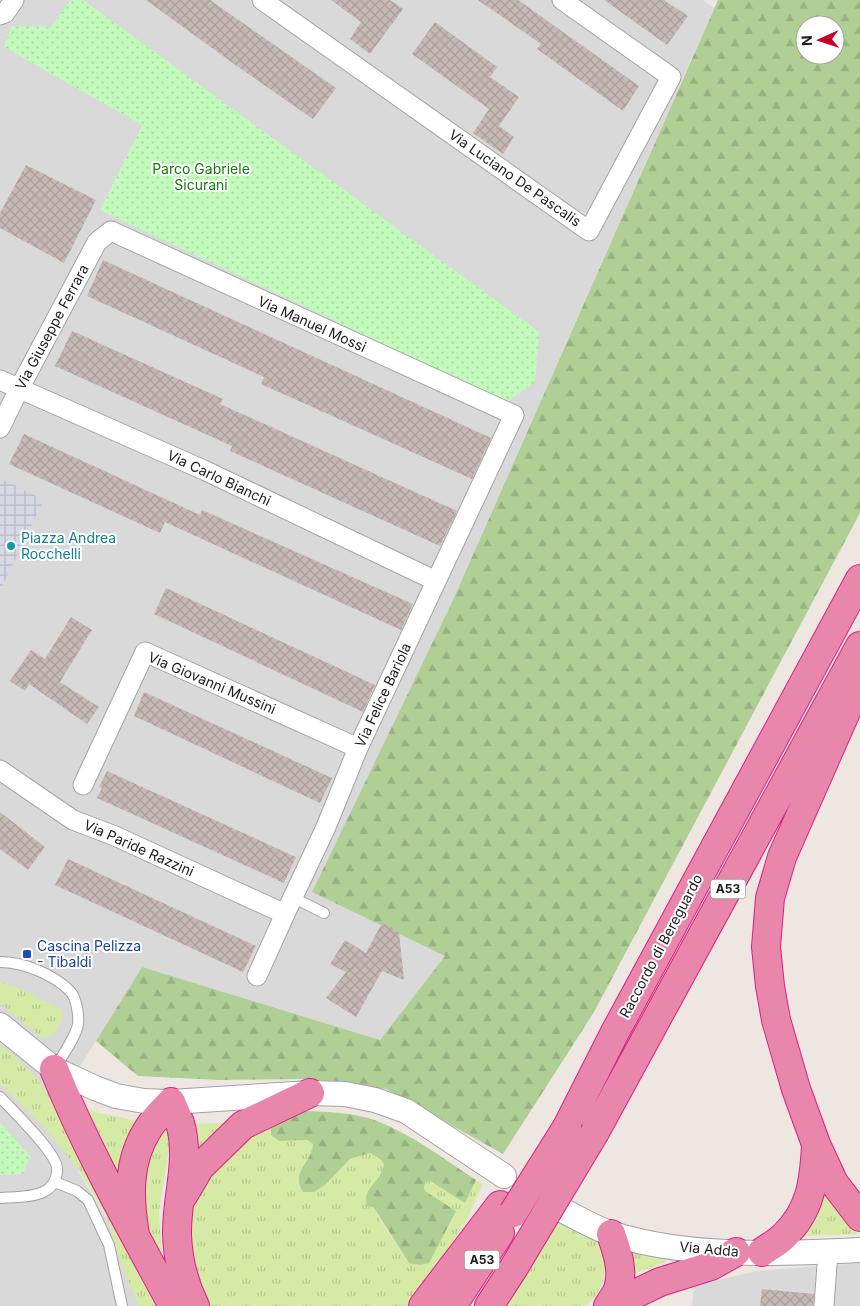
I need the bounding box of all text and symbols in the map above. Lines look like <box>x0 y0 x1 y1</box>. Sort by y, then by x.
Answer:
north arrow <box>795 15 845 65</box>
text: N <box>798 35 815 46</box>
street label: Via Luciano De Pascalis <box>446 125 585 230</box>
park label: Parco Gabriele Sicurani <box>152 160 250 193</box>
street label: Via Giuseppe Ferrara <box>11 261 92 392</box>
street label: Via Manuel Mossi <box>255 292 369 355</box>
street label: Via Carlo Bianchi <box>165 446 274 509</box>
place label: Piazza Andrea Rocchelli <box>21 529 116 562</box>
marker: Piazza Andrea Rocchelli <box>5 540 17 552</box>
street label: Via Felice Bariola <box>351 640 414 750</box>
street label: Via Giovanni Mussini <box>146 648 279 717</box>
street label: Via Paride Razzini <box>82 816 197 879</box>
street label: Raccordo di Bereguardo <box>615 871 706 1021</box>
road number: A53 <box>710 880 746 899</box>
place label: Cascina Pelizza - Tibaldi <box>37 937 141 970</box>
marker: Cascina Pelizza - Tibaldi <box>21 948 33 960</box>
street label: Via Adda <box>679 1237 739 1260</box>
road number: A53 <box>464 1250 500 1270</box>

